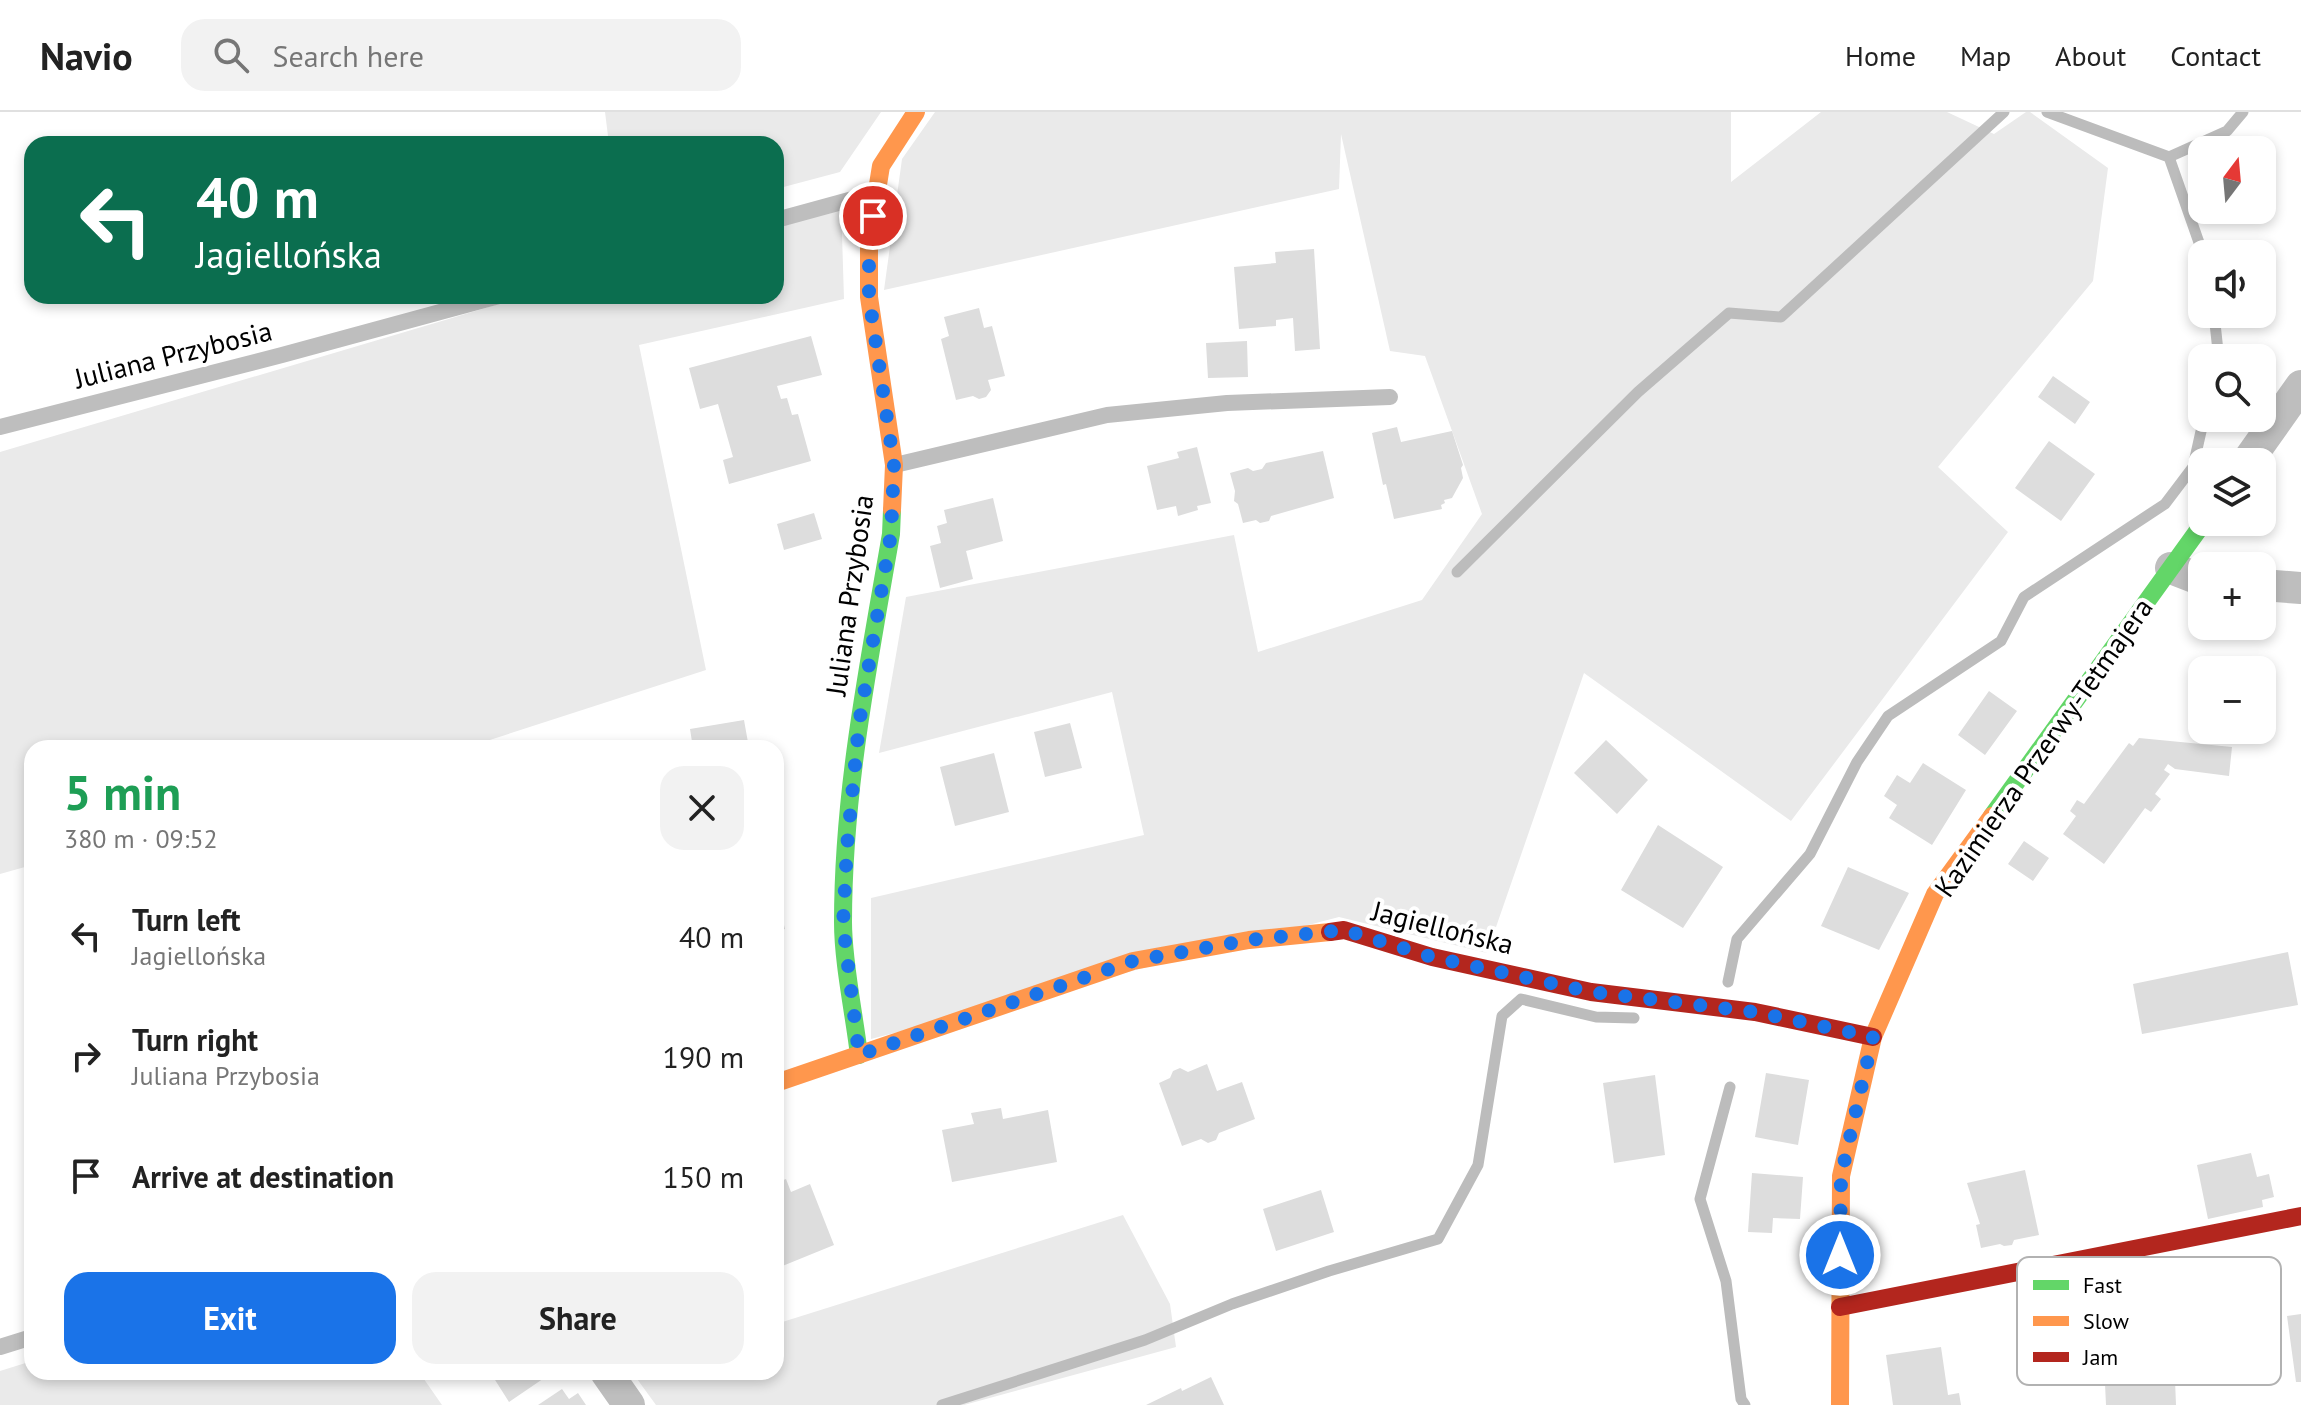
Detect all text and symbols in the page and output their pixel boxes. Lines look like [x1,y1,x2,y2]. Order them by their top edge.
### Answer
search box [181,19,741,91]
text: Navio [40,31,133,80]
icon: search [209,33,253,77]
text: Search here [273,36,424,75]
text: Home [1845,37,1916,74]
text: Map [1960,37,2011,74]
text: About [2055,37,2126,74]
text: Contact [2170,37,2261,74]
north arrow [2188,136,2276,224]
map controls [2188,136,2276,744]
text: 40 m [196,161,319,233]
icon: left [64,168,168,272]
pin [839,182,907,250]
icon: arrive [851,194,895,238]
text: Jagiellońska [196,231,382,278]
button: sound [2188,240,2276,328]
street label: Juliana Przybosia [69,312,276,397]
button: search [2188,344,2276,432]
button: layers [2188,448,2276,536]
street label: Juliana Przybosia [816,492,881,699]
button: + [2188,552,2276,640]
street label: Kazimierza Przerwy-Tetmajera [1925,590,2161,904]
button: − [2188,656,2276,744]
text: 5 min [64,761,181,823]
button: close [660,766,744,850]
text: 380 m · 09:52 [64,822,218,855]
street label: Jagiellońska [1367,891,1518,962]
text: Turn left [132,900,240,939]
icon: left [64,914,108,958]
text: 40 m [679,917,744,956]
text: Jagiellońska [132,939,266,972]
text: Turn right [132,1020,258,1059]
icon: right [64,1034,108,1078]
text: 190 m [663,1037,744,1076]
text: Juliana Przybosia [132,1059,320,1092]
icon: arrive [64,1154,108,1198]
text: Arrive at destination [132,1157,394,1196]
text: 150 m [663,1157,744,1196]
position arrow [1798,1213,1882,1297]
legend [2017,1257,2281,1385]
text: Fast [2083,1271,2123,1299]
button: Exit [64,1272,396,1364]
button: Share [412,1272,744,1364]
text: Slow [2083,1307,2129,1335]
text: Jam [2082,1343,2118,1371]

